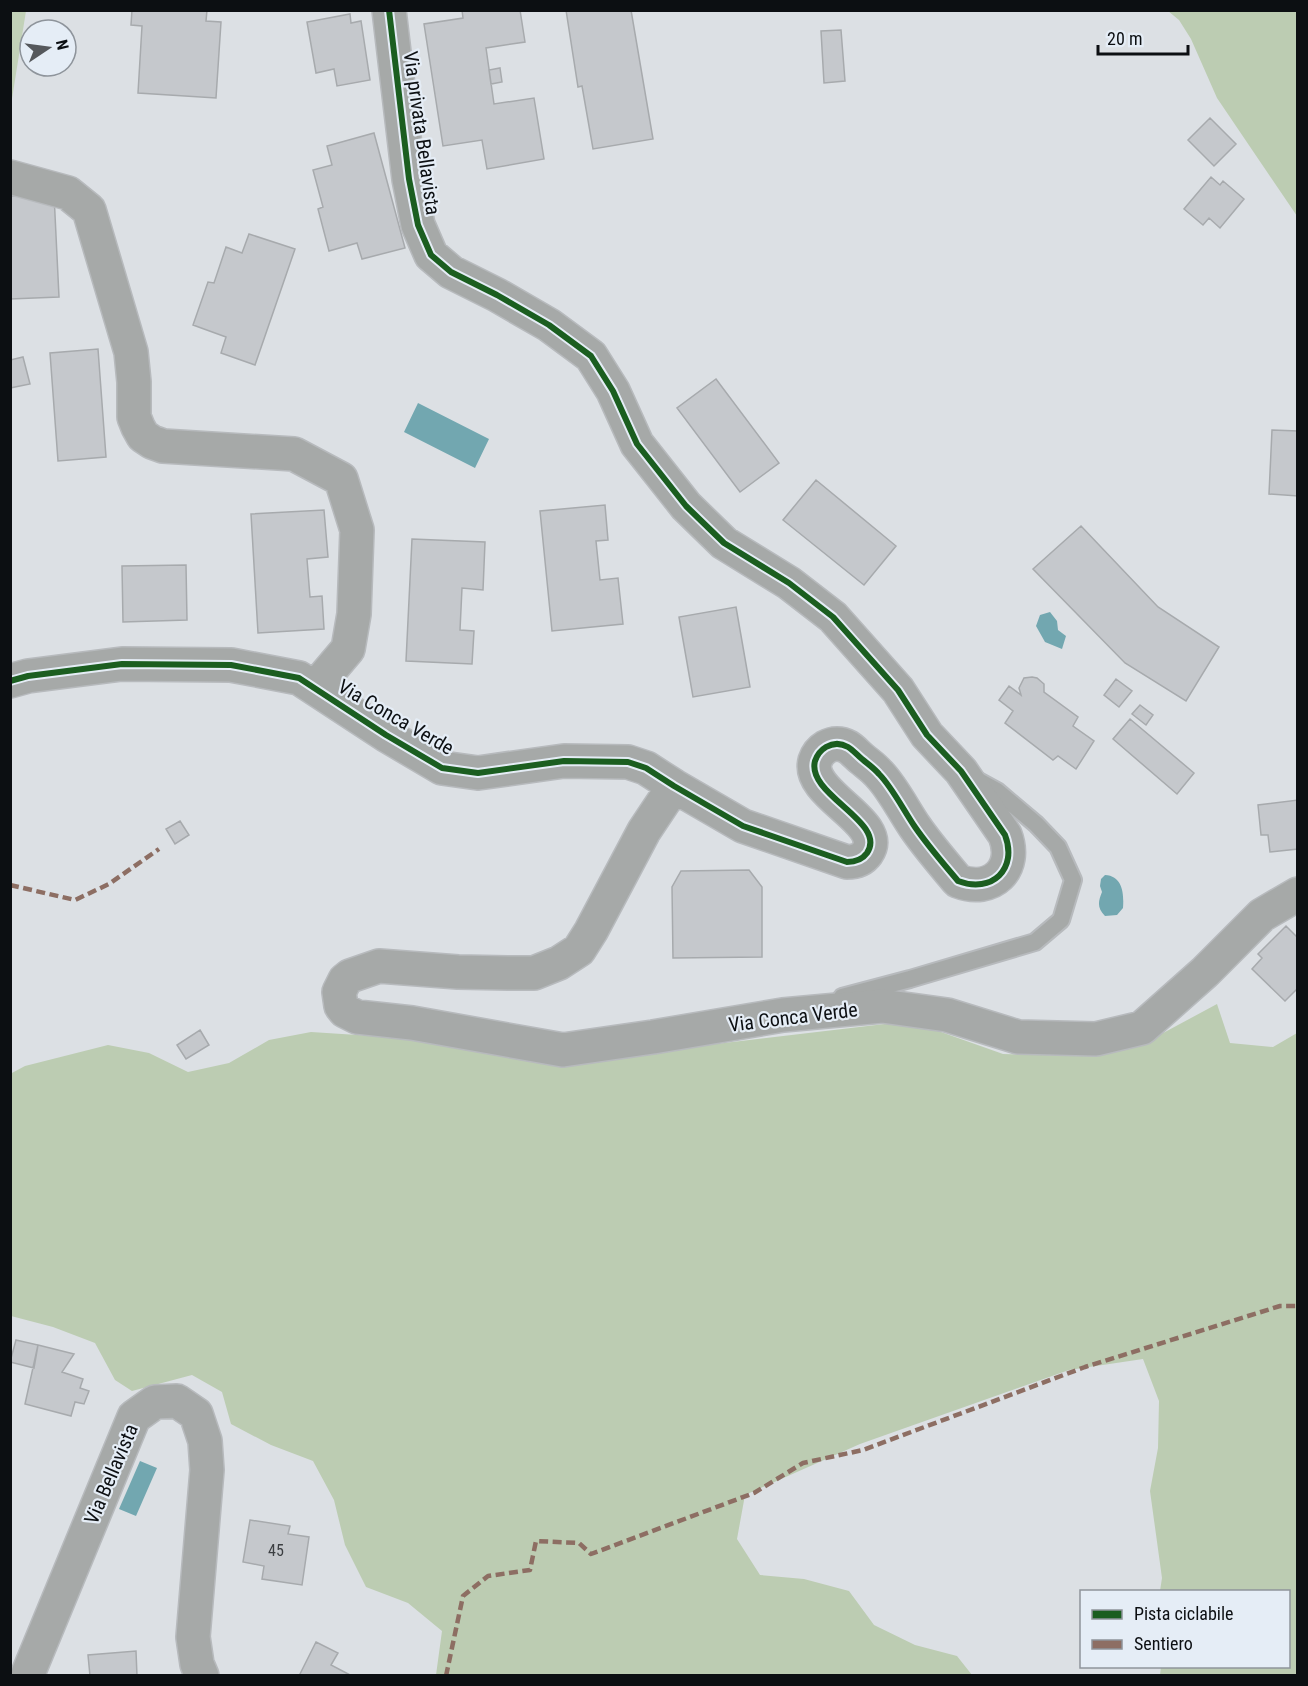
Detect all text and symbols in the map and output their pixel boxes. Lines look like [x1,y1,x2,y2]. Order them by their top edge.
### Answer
north arrow [18,18,78,78]
scale bar [1098,18,1188,56]
text: 20 m [1107,28,1142,49]
text: N [52,38,72,52]
street label: Via privata Bellavista [399,50,445,216]
street label: Via Conca Verde [334,674,458,760]
street label: Via Conca Verde [727,997,859,1037]
street label: Via Bellavista [79,1420,143,1528]
house number: 45 [268,1541,284,1560]
legend [1080,1590,1290,1668]
text: Pista ciclabile [1134,1603,1233,1624]
text: Sentiero [1134,1633,1193,1654]

